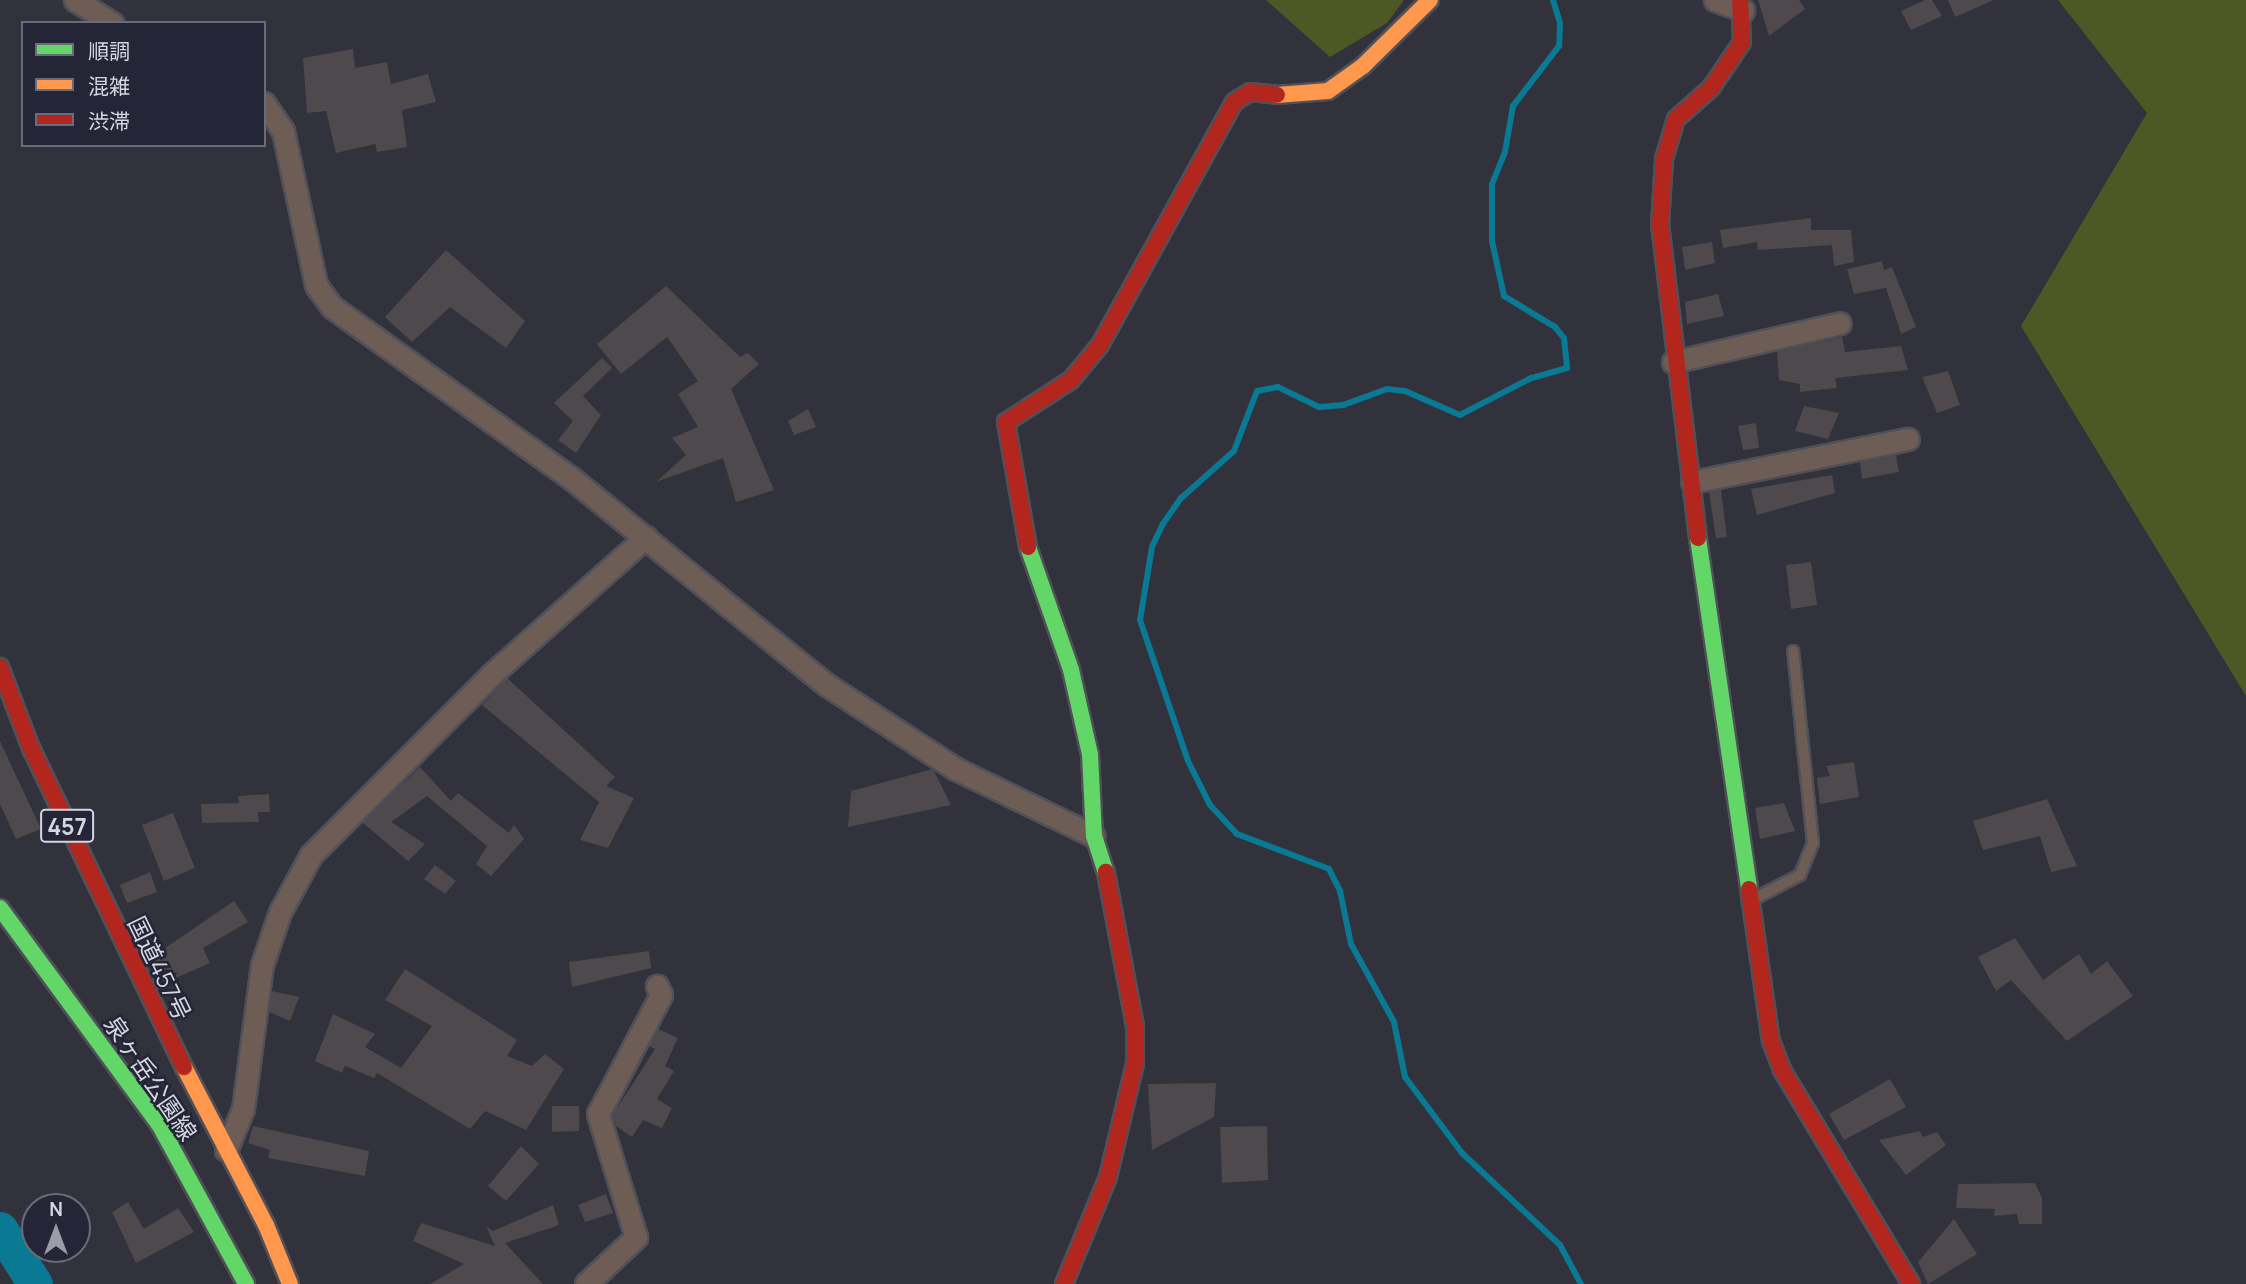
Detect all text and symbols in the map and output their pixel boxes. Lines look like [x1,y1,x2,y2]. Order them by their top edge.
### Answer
legend [21,21,266,147]
text: 順調 [88,37,130,65]
text: 混雑 [88,72,130,100]
text: 渋滞 [88,107,130,135]
road number: 457 [39,806,95,846]
street label: 国道457号 [122,911,198,1025]
street label: 泉ヶ岳公園線 [99,1010,203,1146]
north arrow [21,1193,91,1263]
text: N [49,1196,63,1222]

